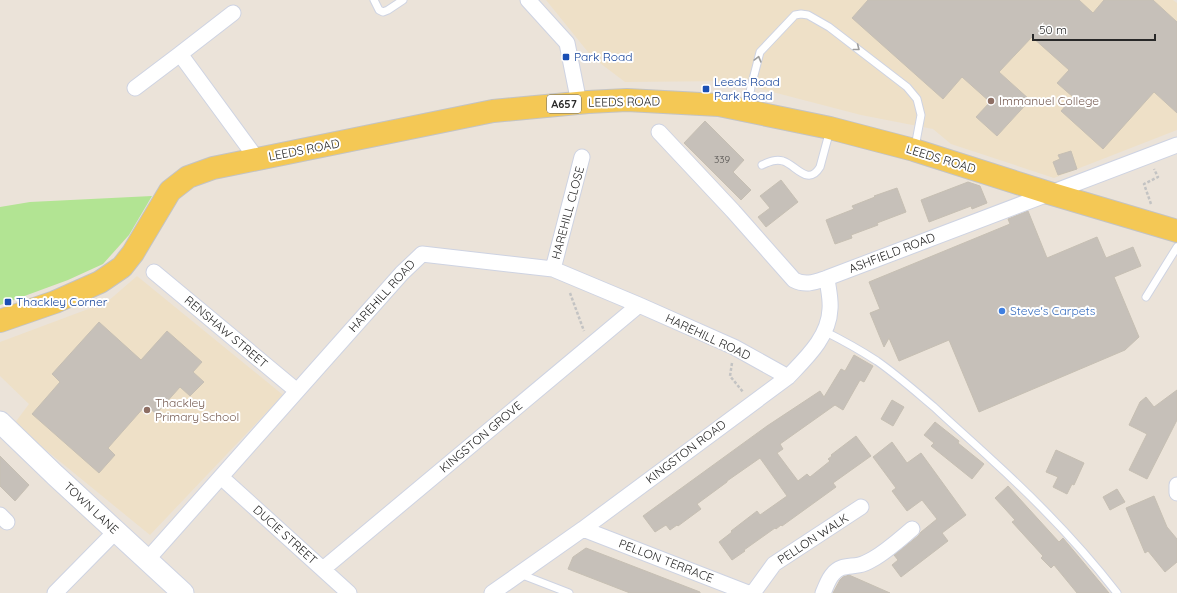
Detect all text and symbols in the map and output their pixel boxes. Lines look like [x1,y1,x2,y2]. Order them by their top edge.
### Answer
scale bar [1033,16,1155,42]
text: 50 m [1039,22,1067,37]
one-way arrow [852,43,859,50]
place label: Park Road [574,49,632,64]
marker: Park Road [561,52,571,62]
one-way arrow [753,56,762,63]
place label: Leeds Road Park Road [714,74,780,103]
marker: Leeds Road Park Road [701,84,711,94]
street label: LEEDS ROAD [588,93,661,110]
place label: Immanuel College [999,93,1099,108]
road number: A657 [547,95,581,113]
marker: Immanuel College [986,96,996,106]
street label: LEEDS ROAD [267,135,341,164]
street label: LEEDS ROAD [904,141,978,176]
house number: 339 [714,153,730,166]
street label: HAREHILL CLOSE [548,164,587,261]
street label: ASHFIELD ROAD [846,229,938,276]
street label: HAREHILL ROAD [345,256,418,335]
street label: RENSHAW STREET [182,292,271,371]
place label: Thackley Corner [16,294,108,309]
marker: Thackley Corner [3,297,13,307]
place label: Steve's Carpets [1010,303,1096,318]
marker: Steve's Carpets [997,306,1007,316]
street label: HAREHILL ROAD [663,310,754,363]
place label: Thackley Primary School [155,395,239,424]
street label: KINGSTON GROVE [436,398,525,476]
marker: Thackley Primary School [142,405,152,415]
street label: KINGSTON ROAD [643,416,729,487]
street label: TOWN LANE [61,478,122,537]
street label: DUCIE STREET [250,502,320,567]
street label: PELLON WALK [775,510,851,567]
street label: PELLON TERRACE [617,536,716,586]

